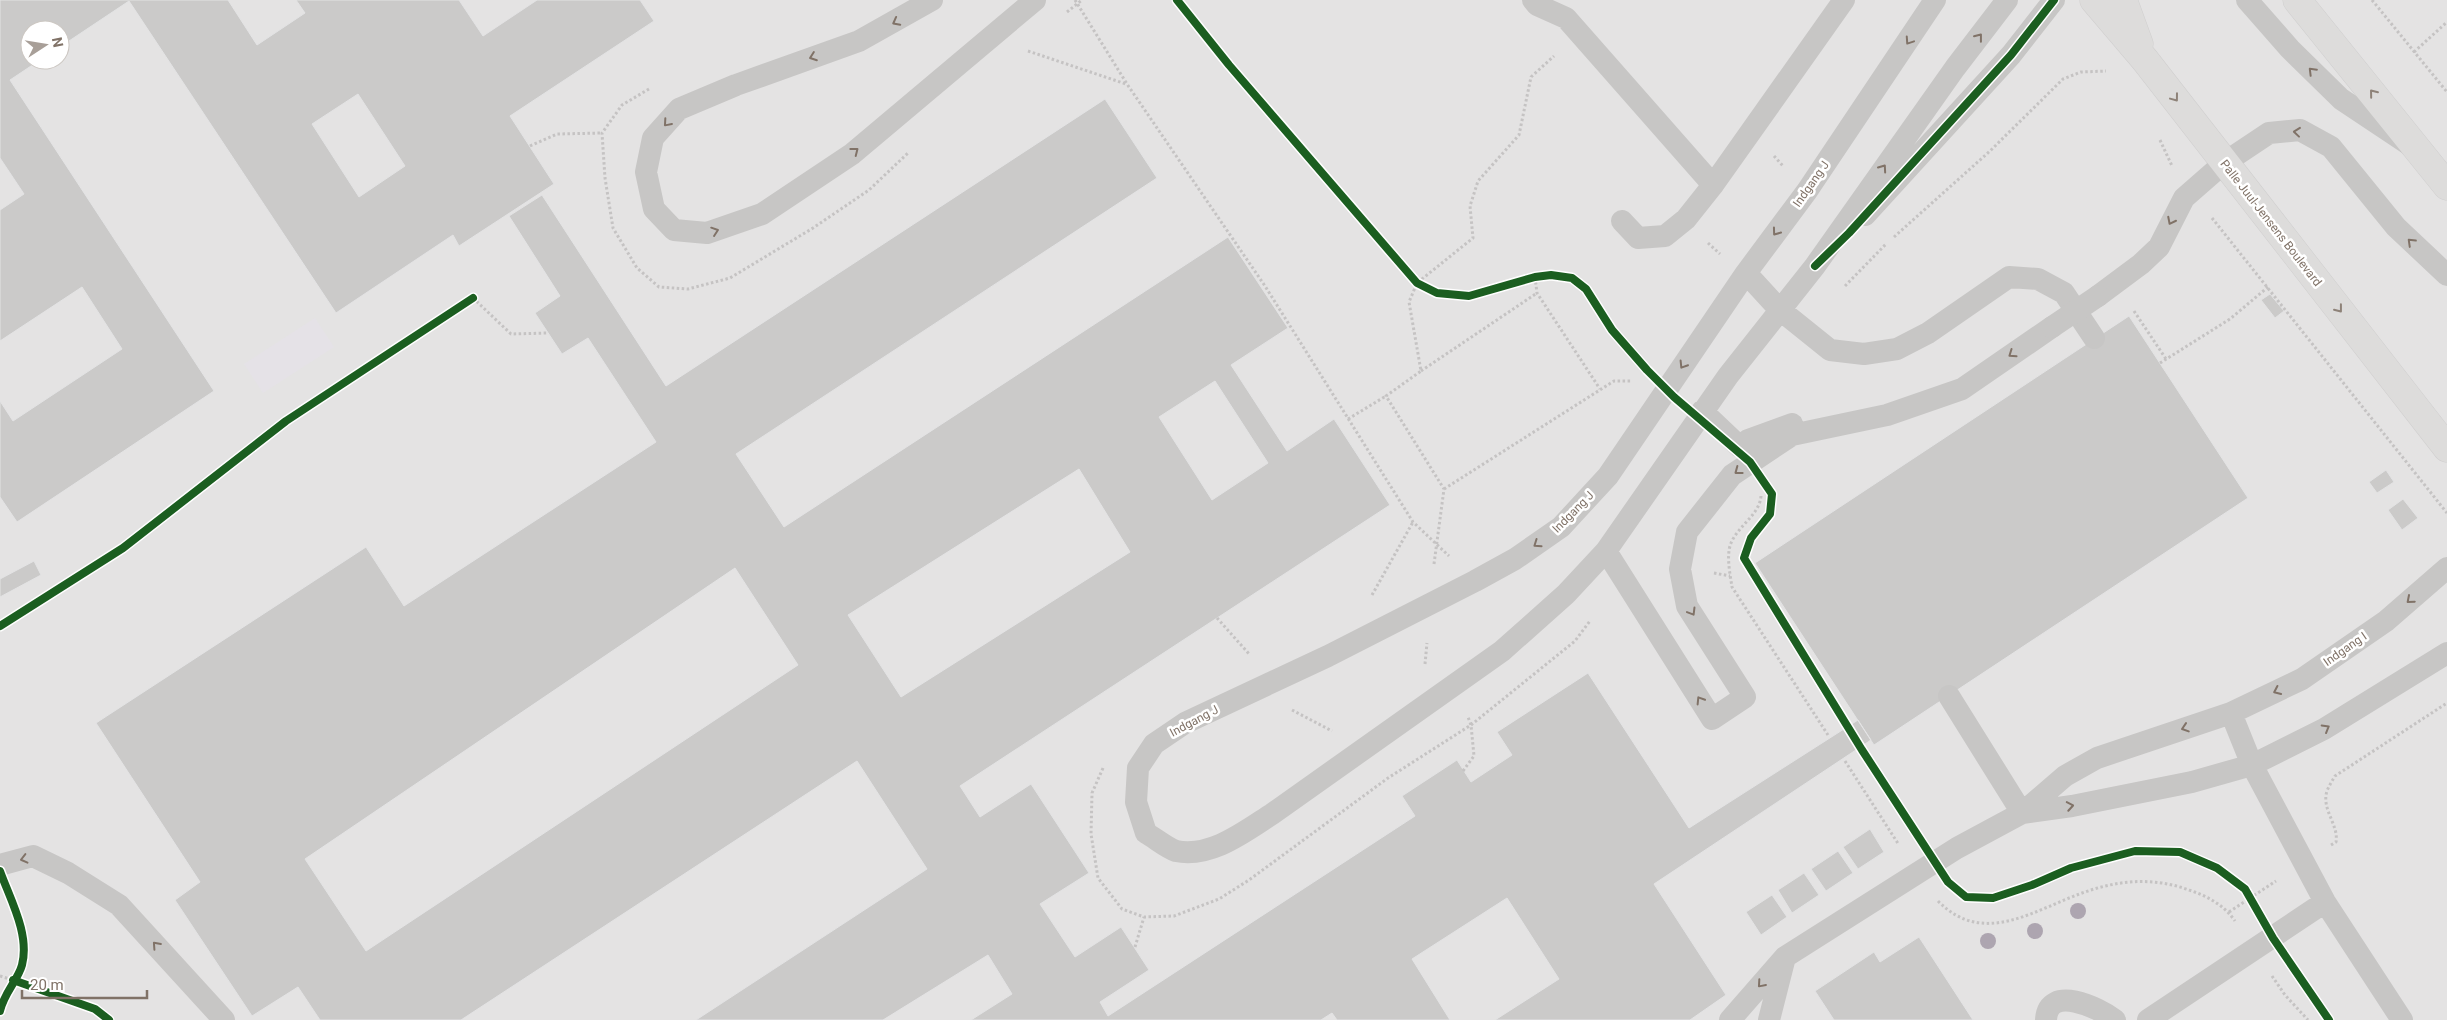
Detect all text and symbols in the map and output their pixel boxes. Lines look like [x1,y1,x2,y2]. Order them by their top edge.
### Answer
one-way arrow [892,15,901,25]
north arrow [20,20,70,70]
one-way arrow [1973,34,1981,43]
one-way arrow [1906,35,1915,45]
text: N [49,36,67,49]
one-way arrow [809,51,818,61]
one-way arrow [2309,68,2318,77]
one-way arrow [2369,90,2378,99]
one-way arrow [2169,92,2178,102]
one-way arrow [664,117,672,126]
one-way arrow [2293,127,2301,138]
one-way arrow [849,148,858,156]
street label: Palle Juul-Jensens Boulevard [2217,157,2325,289]
street label: Indgang J [1790,158,1832,210]
one-way arrow [1877,165,1886,174]
one-way arrow [2167,216,2177,225]
one-way arrow [710,226,718,236]
one-way arrow [1774,226,1782,235]
one-way arrow [2408,239,2417,248]
one-way arrow [2333,303,2342,313]
one-way arrow [2008,348,2018,357]
one-way arrow [1680,360,1690,369]
one-way arrow [1734,465,1744,474]
street label: Indgang J [1549,488,1597,536]
one-way arrow [1533,538,1543,547]
one-way arrow [2407,594,2416,603]
one-way arrow [1685,607,1695,616]
street label: Indgang I [2321,629,2369,669]
one-way arrow [2273,685,2282,696]
one-way arrow [1697,696,1706,706]
street label: Indgang J [1167,702,1221,740]
one-way arrow [2181,723,2190,733]
one-way arrow [2321,724,2330,734]
one-way arrow [2066,802,2075,812]
one-way arrow [20,853,29,864]
one-way arrow [153,942,162,951]
scale bar [22,968,148,1000]
text: 20 m [30,976,64,994]
one-way arrow [1758,979,1767,988]

